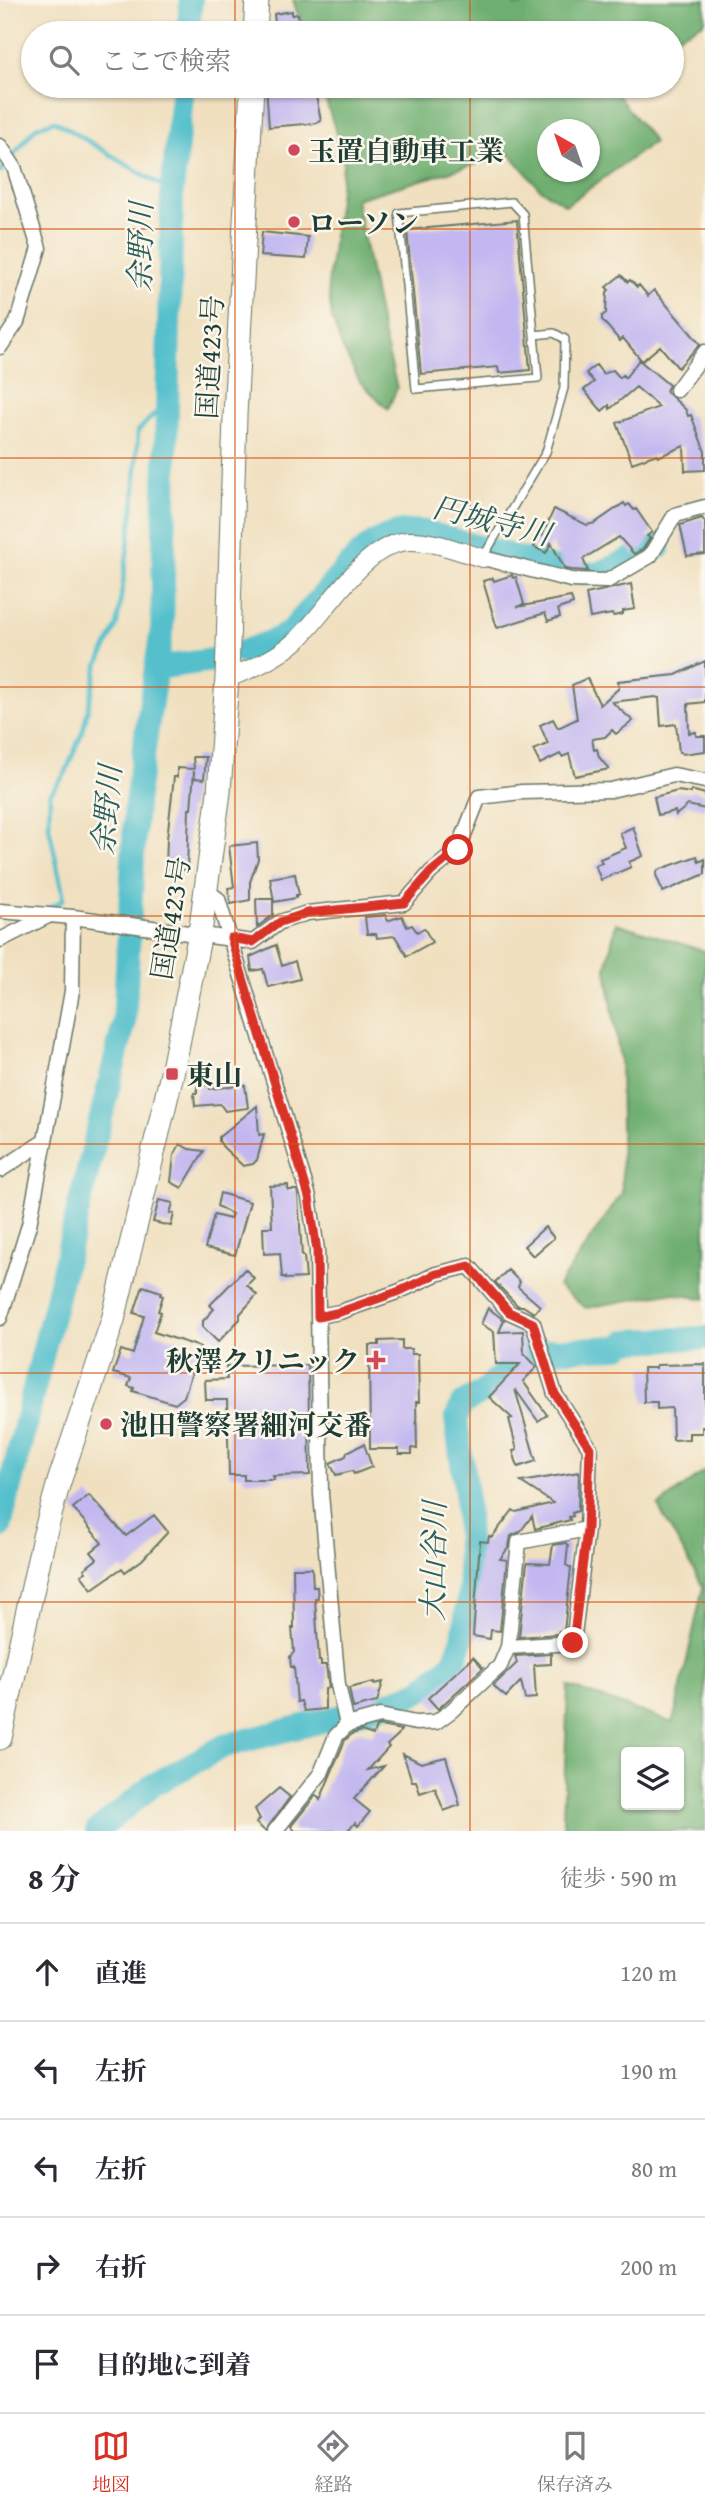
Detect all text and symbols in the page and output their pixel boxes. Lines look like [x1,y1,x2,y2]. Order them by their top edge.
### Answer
search box [21,21,684,98]
icon: search [45,41,83,79]
text: ここで検索 [101,41,231,80]
north arrow [537,119,600,182]
place label: 玉置自動車工業 [308,130,504,171]
marker: 玉置自動車工業 [286,142,302,158]
water label: 余野川 [117,199,163,292]
place label: ローソン [308,202,419,243]
marker: ローソン [286,214,302,230]
street label: 国道423号 [185,294,233,420]
water label: 円城寺川 [428,484,558,557]
water label: 余野川 [80,760,132,857]
route start [442,834,473,865]
street label: 国道423号 [140,853,200,983]
place label: 東山 [186,1054,242,1095]
marker: 東山 [164,1066,180,1082]
place label: 秋澤クリニック [166,1340,360,1381]
marker: 秋澤クリニック [366,1350,386,1370]
place label: 池田警察署細河交番 [120,1404,372,1445]
marker: 池田警察署細河交番 [98,1416,114,1432]
water label: 大山谷川 [410,1498,456,1621]
route end [557,1627,588,1658]
map controls [621,1747,684,1810]
button: layers [621,1747,684,1810]
text: 8 分 [28,1856,80,1900]
text: 徒歩 · 590 m [560,1861,677,1894]
icon: ahead [28,1953,66,1991]
text: 直進 [95,1953,147,1992]
text: 120 m [620,1956,677,1989]
icon: left [28,2051,66,2089]
text: 左折 [95,2051,147,2090]
text: 190 m [620,2054,677,2087]
icon: left [28,2149,66,2187]
text: 左折 [95,2149,147,2188]
text: 80 m [631,2152,677,2185]
icon: right [28,2247,66,2285]
text: 右折 [95,2247,147,2286]
text: 200 m [620,2250,677,2283]
icon: arrive [28,2345,66,2383]
text: 目的地に到着 [95,2345,251,2384]
tab: 地図 [92,2427,130,2498]
tab: 経路 [314,2427,353,2498]
tab: 保存済み [537,2427,613,2498]

